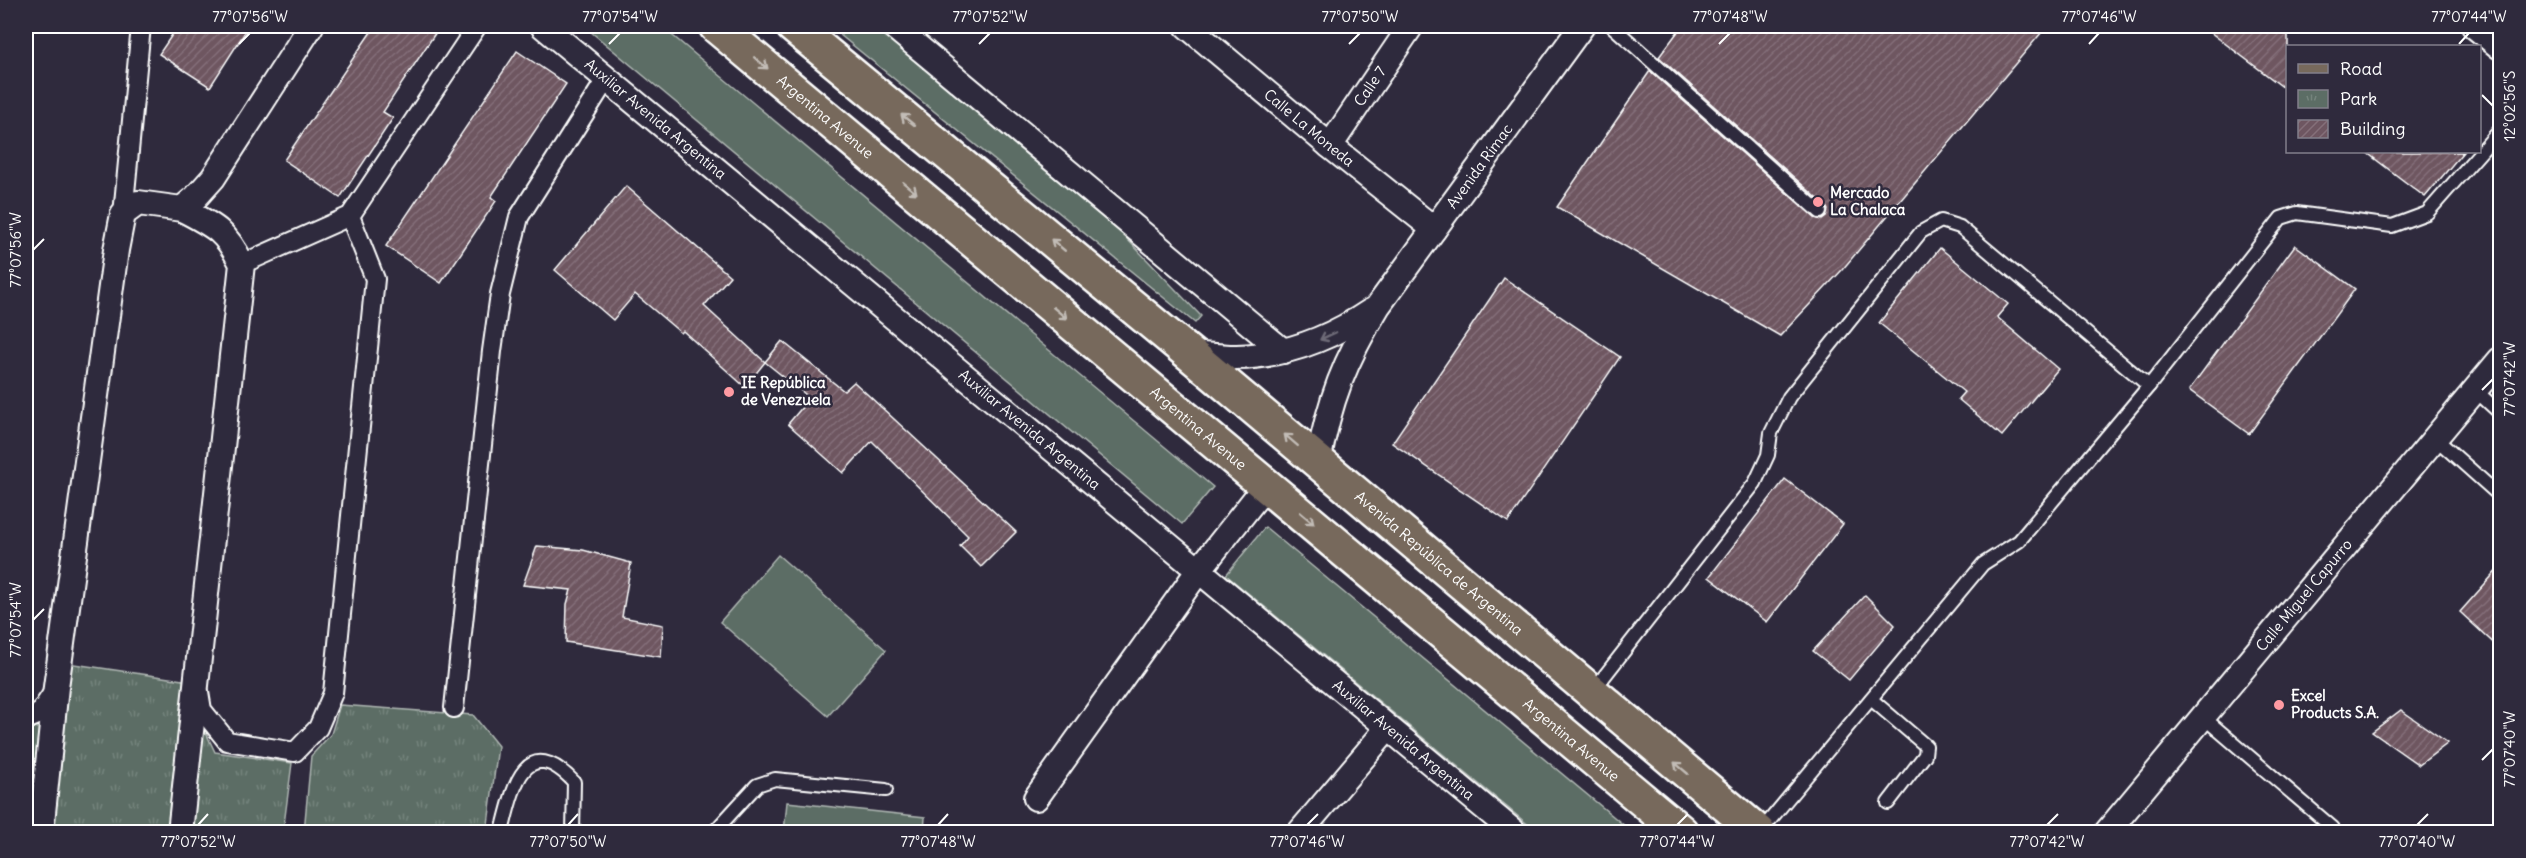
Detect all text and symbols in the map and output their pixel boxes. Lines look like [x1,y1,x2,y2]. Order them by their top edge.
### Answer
text: 77°07'56"W [212,7,288,26]
text: 77°07'54"W [582,7,658,26]
text: 77°07'52"W [952,7,1028,26]
text: 77°07'50"W [1322,7,1399,26]
text: 77°07'48"W [1692,7,1768,26]
text: 77°07'46"W [2061,7,2137,26]
text: 77°07'44"W [2431,7,2507,26]
legend [2286,45,2481,153]
street label: Auxiliar Avenida Argentina [581,55,731,183]
one-way arrow [753,56,768,70]
text: Road [2340,57,2383,80]
street label: Calle 7 [1350,62,1390,110]
street label: Argentina Avenue [773,71,878,162]
text: 12°02'56"S [2500,71,2519,141]
street label: Calle La Moneda [1260,85,1359,171]
text: Park [2340,87,2377,110]
one-way arrow [901,113,916,127]
text: Building [2340,117,2405,140]
street label: Avenida Rímac [1442,120,1517,212]
one-way arrow [902,181,917,195]
place label: Mercado La Chalaca [1830,183,1906,219]
marker: Mercado La Chalaca [1811,195,1825,209]
text: 77°07'56"W [6,212,25,288]
one-way arrow [1050,238,1066,251]
one-way arrow [1052,306,1068,319]
one-way arrow [1319,330,1337,342]
text: 77°07'42"W [2500,341,2519,416]
street label: Auxiliar Avenida Argentina [955,365,1105,494]
place label: IE República de Venezuela [741,373,831,409]
street label: Argentina Avenue [1146,382,1251,474]
marker: IE República de Venezuela [722,385,736,399]
one-way arrow [1283,433,1299,446]
street label: Avenida República de Argentina [1351,487,1527,639]
one-way arrow [1299,511,1314,525]
street label: Calle Miguel Capurro [2251,535,2356,655]
text: 77°07'54"W [6,582,25,658]
street label: Auxiliar Avenida Argentina [1329,675,1479,804]
place label: Excel Products S.A. [2291,686,2379,722]
street label: Argentina Avenue [1519,694,1624,786]
marker: Excel Products S.A. [2272,698,2286,712]
text: 77°07'40"W [2500,710,2519,787]
one-way arrow [1674,761,1689,775]
text: 77°07'52"W [160,832,236,851]
text: 77°07'50"W [530,832,607,851]
text: 77°07'48"W [900,832,976,851]
text: 77°07'46"W [1269,832,1345,851]
text: 77°07'44"W [1639,832,1715,851]
text: 77°07'42"W [2010,832,2085,851]
text: 77°07'40"W [2379,832,2456,851]

